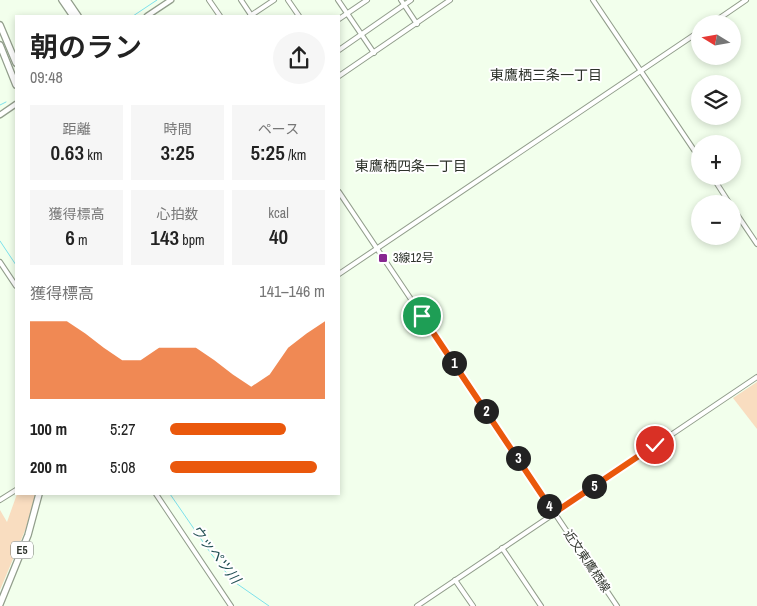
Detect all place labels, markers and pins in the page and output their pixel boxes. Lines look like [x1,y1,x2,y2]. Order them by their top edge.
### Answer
place label: 3線12号 [393,250,433,266]
marker: 3線12号 [377,252,389,264]
pin [401,295,443,337]
pin: 1 [442,350,466,376]
pin: 2 [474,398,498,424]
pin [634,424,676,466]
pin: 3 [506,446,530,470]
pin: 5 [582,474,606,498]
pin: 4 [536,494,562,518]

